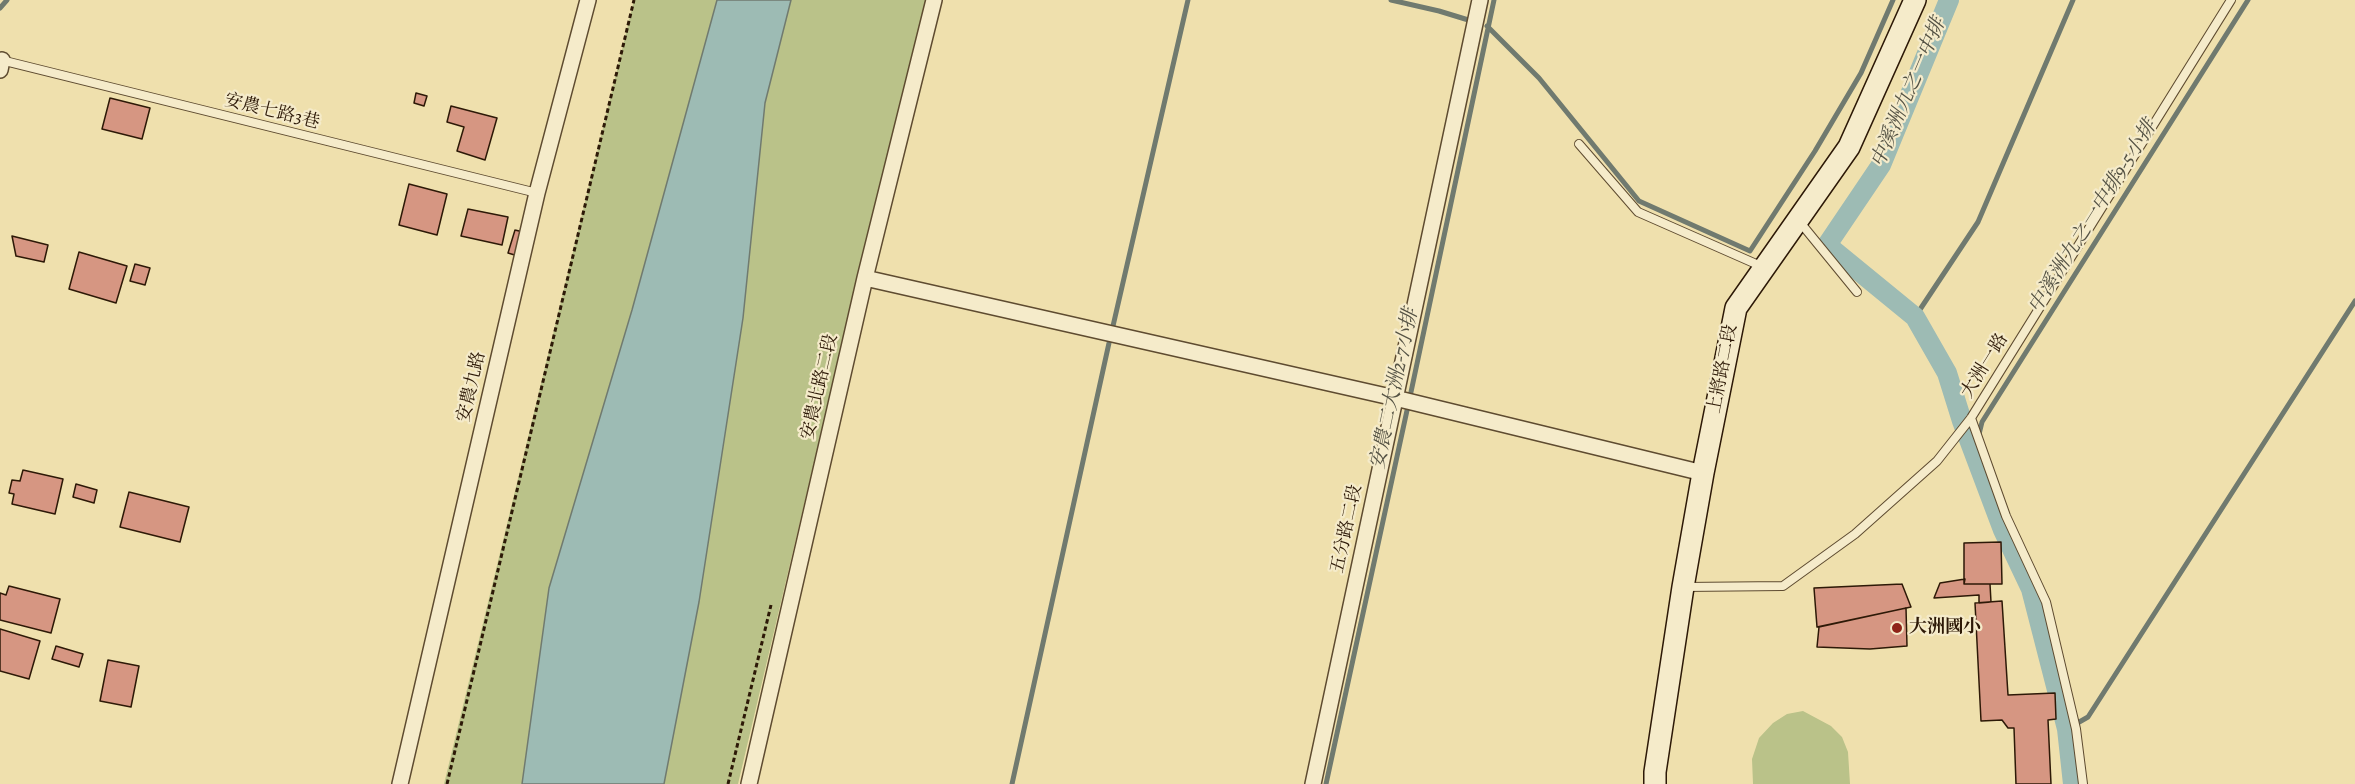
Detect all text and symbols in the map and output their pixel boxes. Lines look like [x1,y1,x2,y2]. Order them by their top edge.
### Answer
water label: 中溪洲九之一中排 [1867,15,1951,171]
street label: 安農七路3巷 [222,90,322,134]
water label: 中溪洲九之一中排9-5小排 [2024,116,2162,318]
water label: 安農二大洲2-7小排 [1366,307,1424,471]
street label: 上將路二段 [1704,323,1742,415]
street label: 大洲一路 [1957,330,2013,402]
street label: 安農北路二段 [797,332,843,442]
street label: 安農九路 [453,349,491,425]
street label: 五分路二段 [1327,483,1367,575]
place label: 大洲國小 [1909,617,1981,639]
marker: 大洲國小 [1890,621,1904,635]

